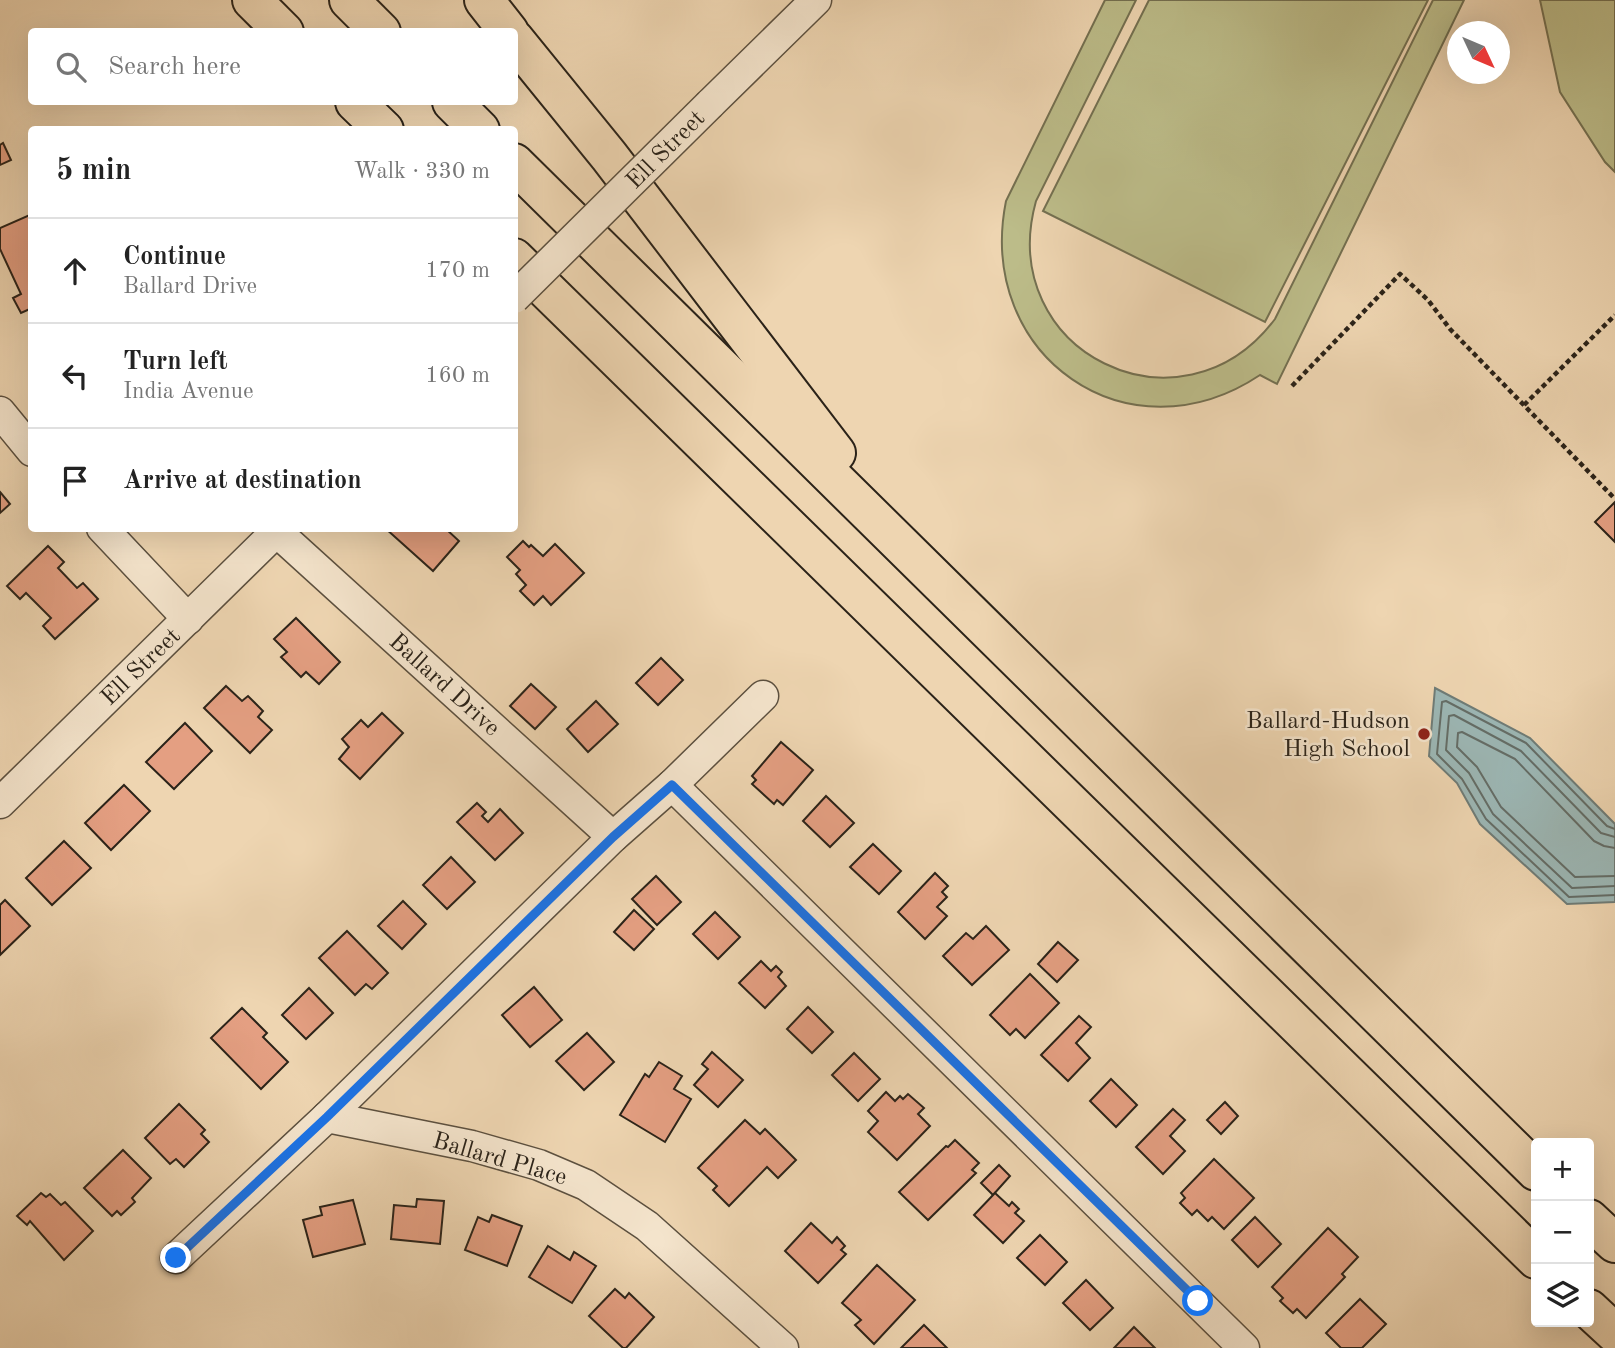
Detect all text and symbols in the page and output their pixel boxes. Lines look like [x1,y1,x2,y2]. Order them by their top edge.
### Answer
north arrow [1447,21,1510,84]
search box [28,28,518,105]
icon: search [52,48,90,86]
text: Search here [108,54,241,80]
street label: Ell Street [623,107,710,194]
text: 5 min [56,156,131,186]
text: Walk · 330 m [354,160,490,183]
text: Continue [123,244,226,270]
icon: ahead [56,252,94,290]
text: 170 m [425,259,490,282]
text: Ballard Drive [123,275,257,298]
text: Turn left [123,349,228,375]
icon: left [56,357,94,395]
text: 160 m [425,364,490,387]
text: India Avenue [123,380,254,403]
icon: arrive [56,462,94,500]
text: Arrive at destination [123,468,362,494]
street label: Ell Street [97,624,186,711]
street label: Ballard Drive [384,630,504,741]
place label: Ballard-Hudson High School [1246,710,1410,762]
marker: Ballard-Hudson High School [1416,726,1432,742]
street label: Ballard Place [430,1129,569,1191]
map controls [1531,1138,1594,1327]
button: + [1531,1138,1594,1201]
button: − [1531,1201,1594,1264]
route end [160,1242,191,1273]
button: layers [1531,1264,1594,1327]
route start [1182,1285,1213,1316]

